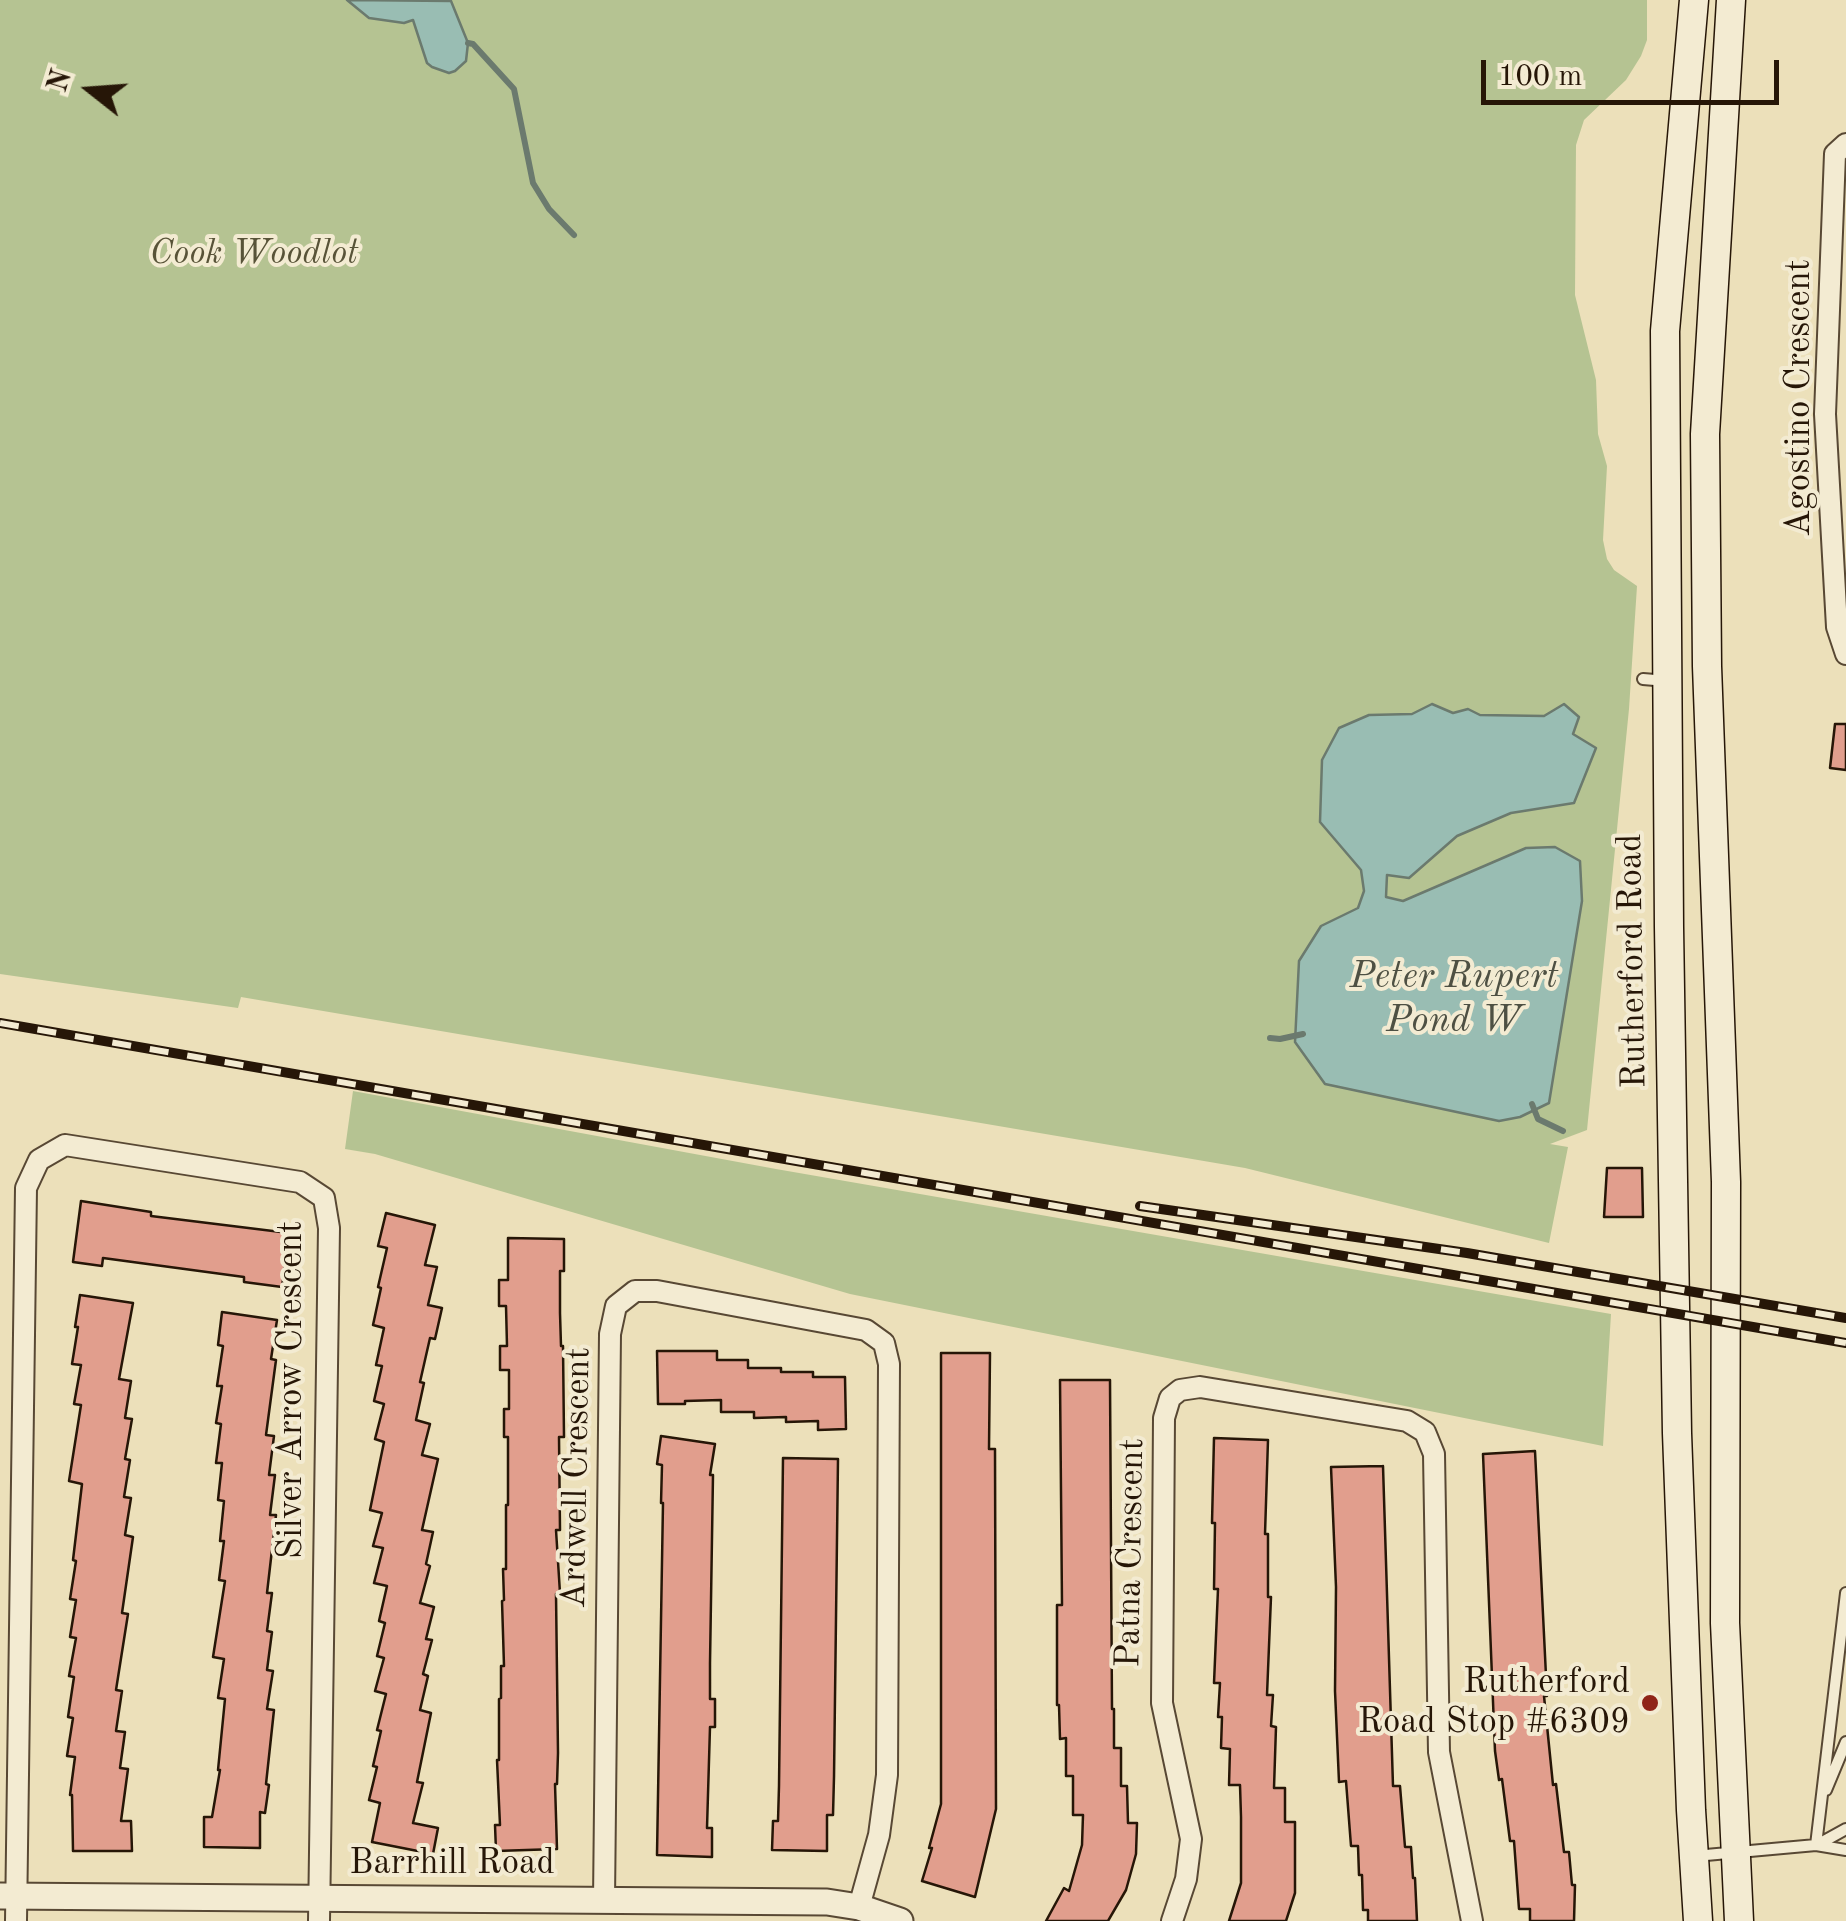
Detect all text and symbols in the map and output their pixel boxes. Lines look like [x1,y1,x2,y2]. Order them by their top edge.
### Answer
north arrow [40,40,140,140]
scale bar [1486,40,1784,102]
text: 100 m [1498,62,1582,92]
text: N [45,67,78,96]
park label: Cook Woodlot [150,233,358,275]
street label: Agostino Crescent [1779,259,1821,537]
street label: Rutherford Road [1610,833,1656,1089]
water label: Peter Rupert Pond W [1350,954,1558,1044]
street label: Silver Arrow Crescent [271,1221,313,1559]
street label: Ardwell Crescent [554,1347,600,1609]
street label: Patna Crescent [1108,1438,1154,1668]
place label: Rutherford Road Stop #6309 [1358,1662,1630,1744]
marker: Rutherford Road Stop #6309 [1639,1692,1661,1714]
street label: Barrhill Road [349,1843,555,1885]

